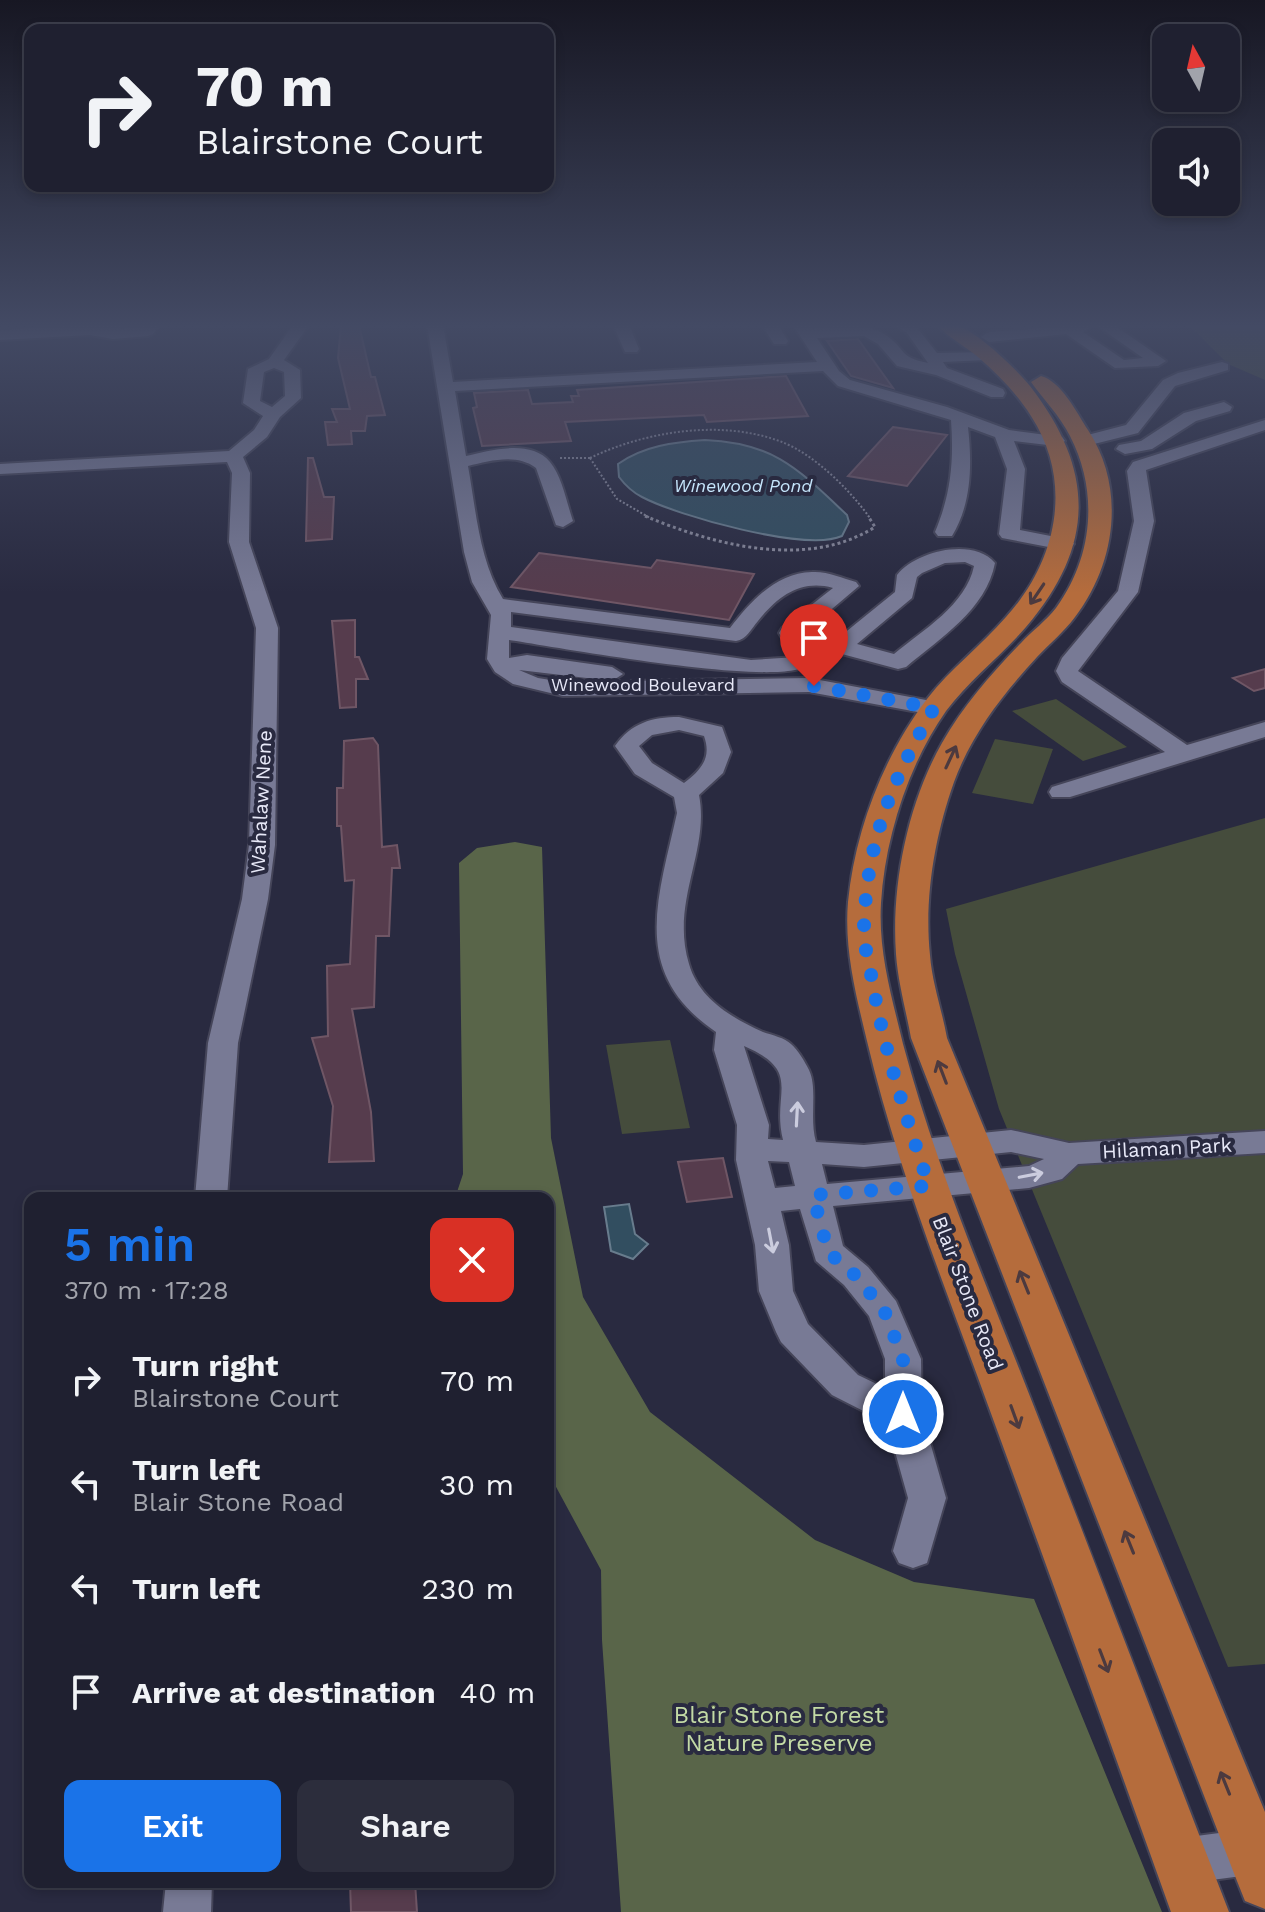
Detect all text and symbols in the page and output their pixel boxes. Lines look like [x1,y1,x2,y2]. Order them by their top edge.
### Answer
north arrow [1152,24,1240,112]
map controls [1152,24,1240,216]
text: 70 m [196,54,333,120]
icon: right [64,56,168,160]
text: Blairstone Court [196,121,483,163]
button: sound [1152,128,1240,216]
water label: Winewood Pond [674,475,813,496]
one-way arrow [1029,582,1045,604]
pin [780,604,848,686]
icon: arrive [792,616,836,660]
street label: Winewood Boulevard [551,674,735,695]
street label: Wahalaw Nene [245,730,277,874]
one-way arrow [944,746,959,770]
one-way arrow [934,1060,948,1085]
one-way arrow [789,1101,804,1128]
street label: Hilaman Park [1101,1133,1233,1163]
one-way arrow [1017,1167,1043,1182]
street label: Blair Stone Road [928,1213,1008,1373]
text: 5 min [64,1216,195,1273]
button: close [430,1218,514,1302]
one-way arrow [764,1227,779,1253]
one-way arrow [1016,1270,1031,1295]
text: 370 m · 17:28 [64,1275,229,1305]
text: Turn right [132,1348,278,1383]
icon: right [64,1358,108,1402]
text: 70 m [440,1363,514,1398]
position arrow [861,1372,945,1456]
text: Blairstone Court [132,1383,339,1413]
one-way arrow [1008,1404,1023,1429]
text: Turn left [132,1452,260,1487]
icon: left [64,1462,108,1506]
text: 30 m [439,1467,514,1502]
text: Blair Stone Road [132,1487,344,1517]
one-way arrow [1120,1530,1135,1555]
icon: left [64,1566,108,1610]
text: Turn left [132,1571,260,1606]
text: 230 m [422,1571,514,1606]
one-way arrow [1098,1648,1112,1673]
icon: arrive [64,1670,108,1714]
text: Arrive at destination [132,1675,436,1710]
text: 40 m [460,1675,535,1710]
park label: Blair Stone Forest Nature Preserve [674,1701,884,1757]
one-way arrow [1217,1771,1232,1796]
button: Exit [64,1780,281,1872]
button: Share [297,1780,514,1872]

